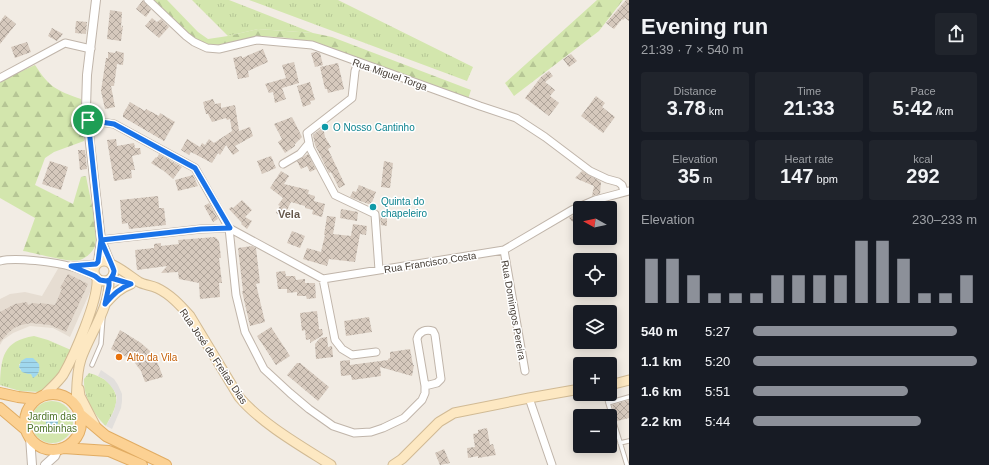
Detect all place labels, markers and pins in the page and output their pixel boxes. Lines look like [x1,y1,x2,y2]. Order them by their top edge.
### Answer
pin [71,103,105,137]
marker: O Nosso Cantinho [320,122,330,132]
place label: O Nosso Cantinho [333,122,415,133]
place label: Quinta do chapeleiro [381,196,428,219]
marker: Quinta do chapeleiro [368,202,378,212]
marker: Alto da Vila [114,352,124,362]
place label: Alto da Vila [127,352,178,363]

